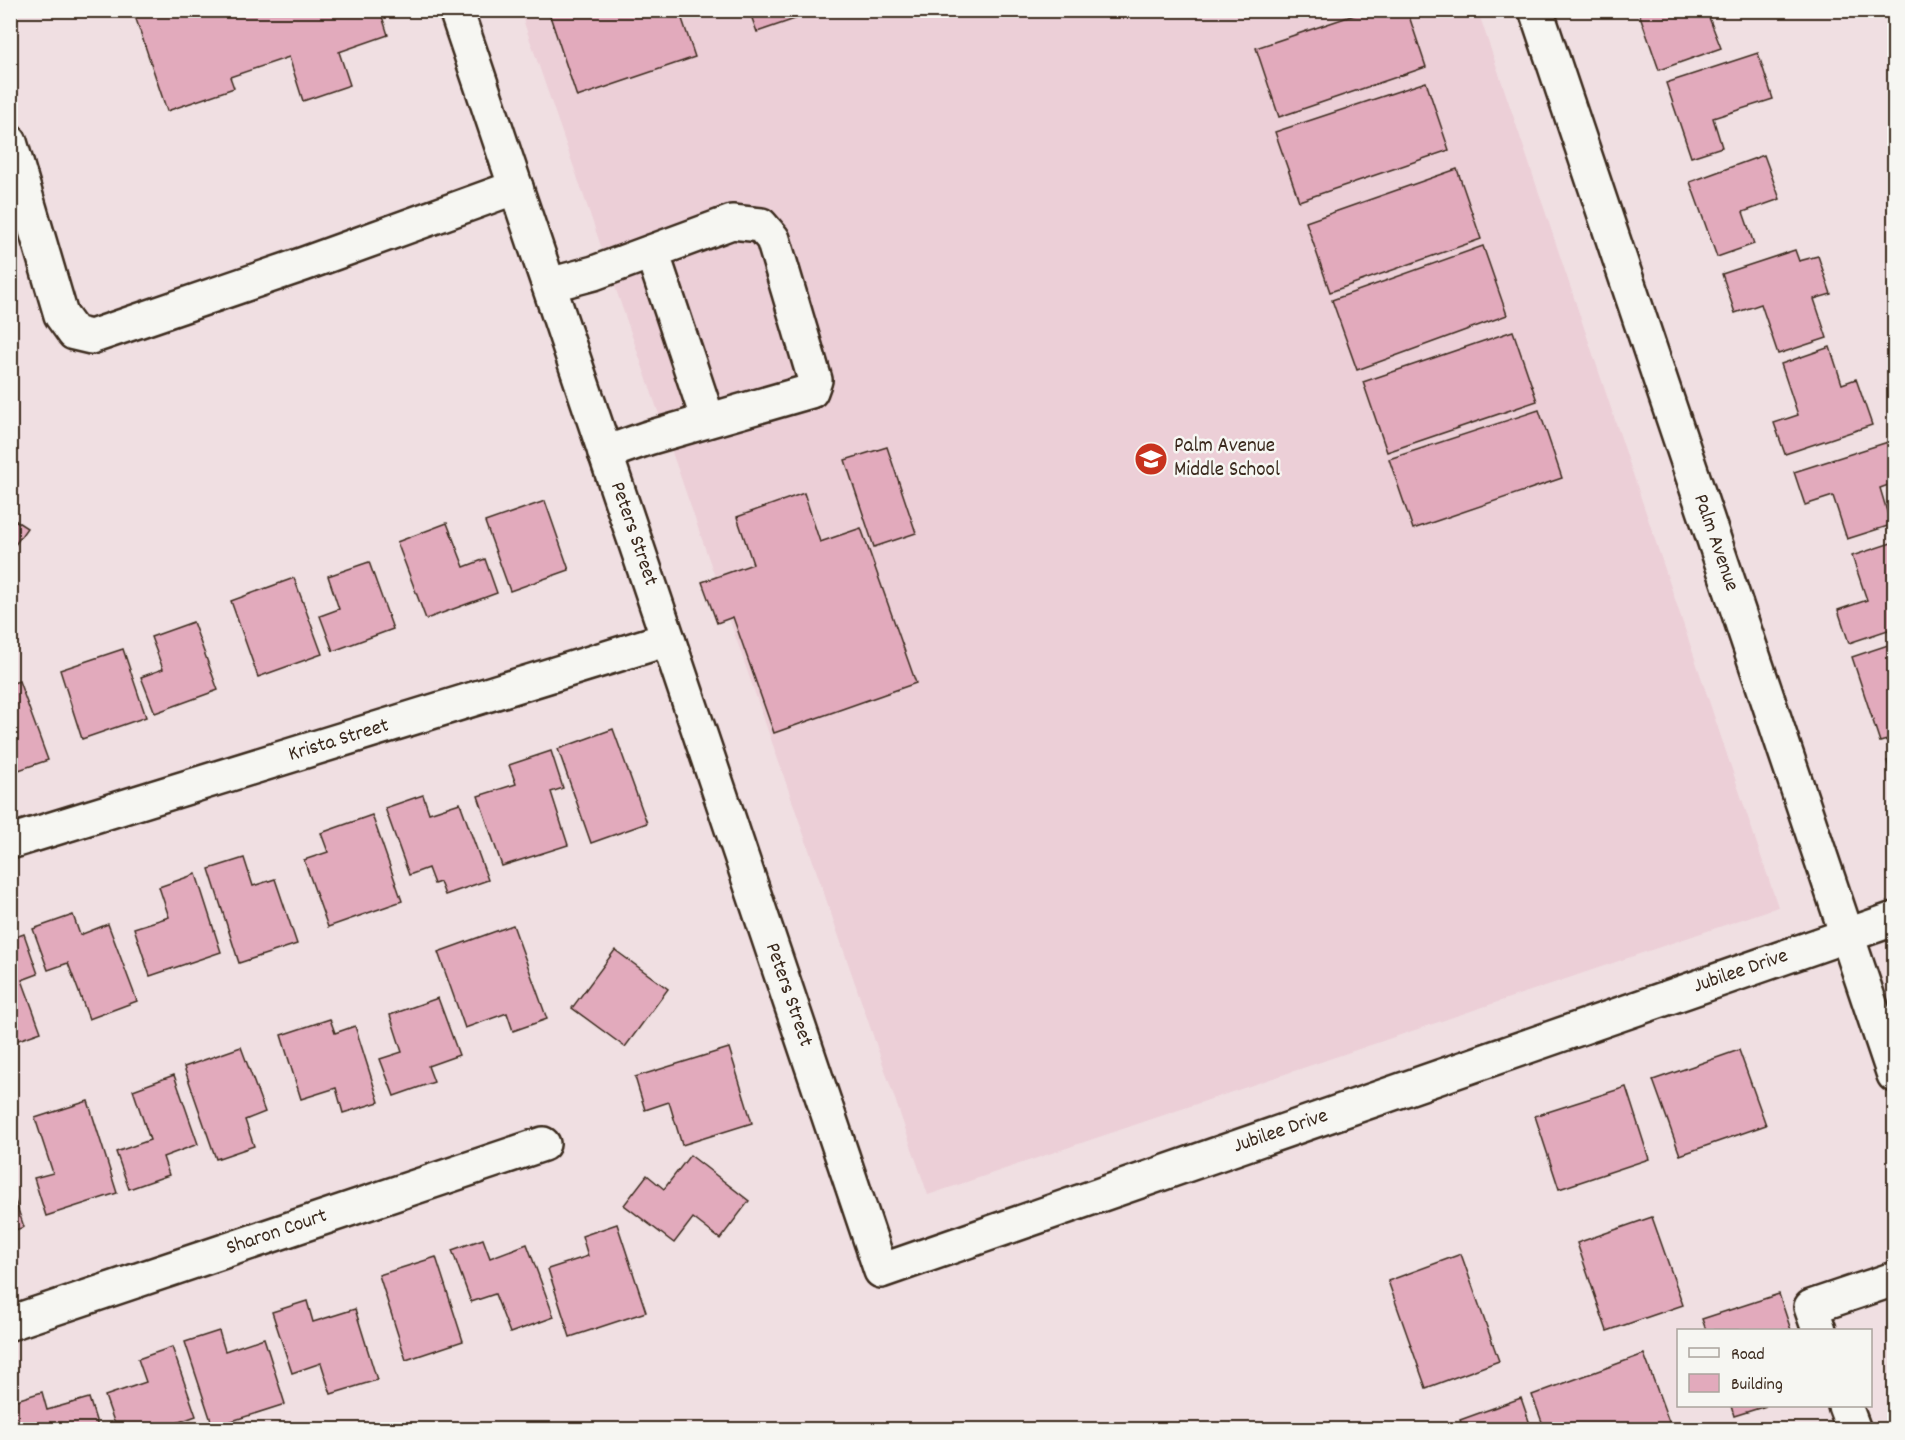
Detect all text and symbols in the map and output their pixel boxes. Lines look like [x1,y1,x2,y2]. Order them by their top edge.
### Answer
place label: Palm Avenue Middle School [1174,432,1280,486]
school or university icon: Palm Avenue Middle School [1133,441,1169,477]
street label: Peters Street [601,478,665,590]
street label: Palm Avenue [1684,490,1746,596]
street label: Krista Street [285,711,393,770]
street label: Peters Street [756,939,820,1051]
street label: Jubilee Drive [1690,942,1792,1002]
street label: Jubilee Drive [1230,1102,1332,1162]
street label: Sharon Court [223,1202,332,1264]
legend [1677,1329,1872,1407]
text: Road [1731,1343,1765,1368]
text: Building [1731,1373,1783,1398]

